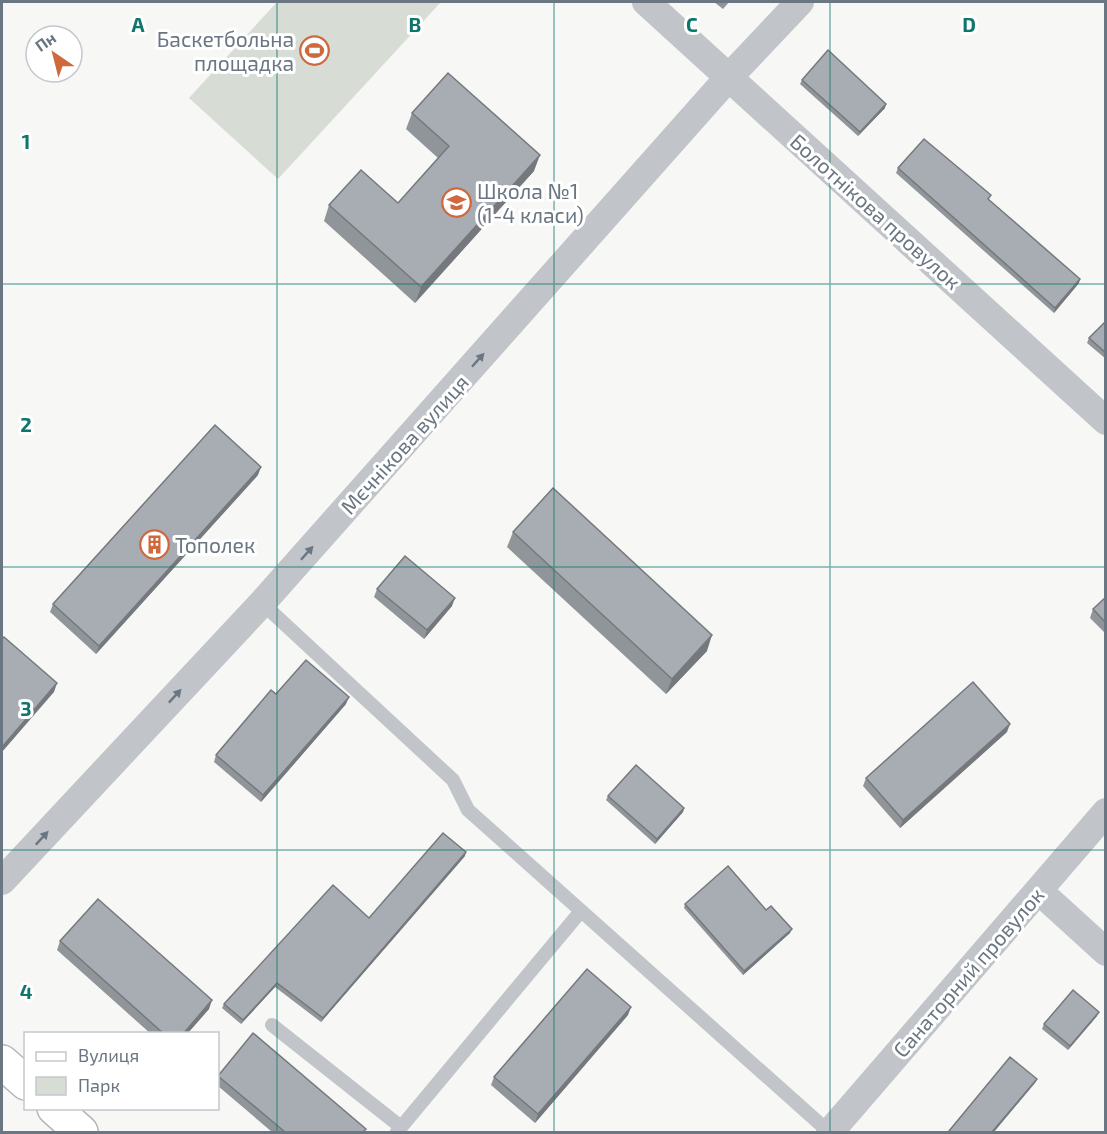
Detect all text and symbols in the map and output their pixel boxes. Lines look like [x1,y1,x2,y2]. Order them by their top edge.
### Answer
text: A [131,12,145,36]
text: B [409,12,421,36]
text: C [686,12,698,36]
text: D [962,12,976,36]
north arrow [24,24,84,84]
place label: Баскетбольна площадка [157,26,294,75]
text: Пн [31,28,59,55]
sports icon: Баскетбольна площадка [299,34,331,66]
street label: Болотнікова провулок [785,128,966,295]
text: 1 [22,129,30,153]
place label: Школа №1 (1-4 класи) [477,178,584,227]
school or university icon: Школа №1 (1-4 класи) [440,186,472,218]
one-way arrow [471,352,485,367]
street label: Мєчнікова вулиця [335,369,474,519]
text: 2 [20,412,32,436]
building icon: Тополек [138,528,170,560]
place label: Тополек [175,532,255,557]
one-way arrow [300,545,314,560]
one-way arrow [168,689,181,704]
text: 3 [20,696,32,720]
one-way arrow [34,832,48,846]
street label: Санаторний провулок [888,882,1049,1063]
text: 4 [20,979,33,1003]
legend [24,1032,219,1110]
text: Вулиця [78,1044,139,1066]
text: Парк [78,1074,120,1096]

